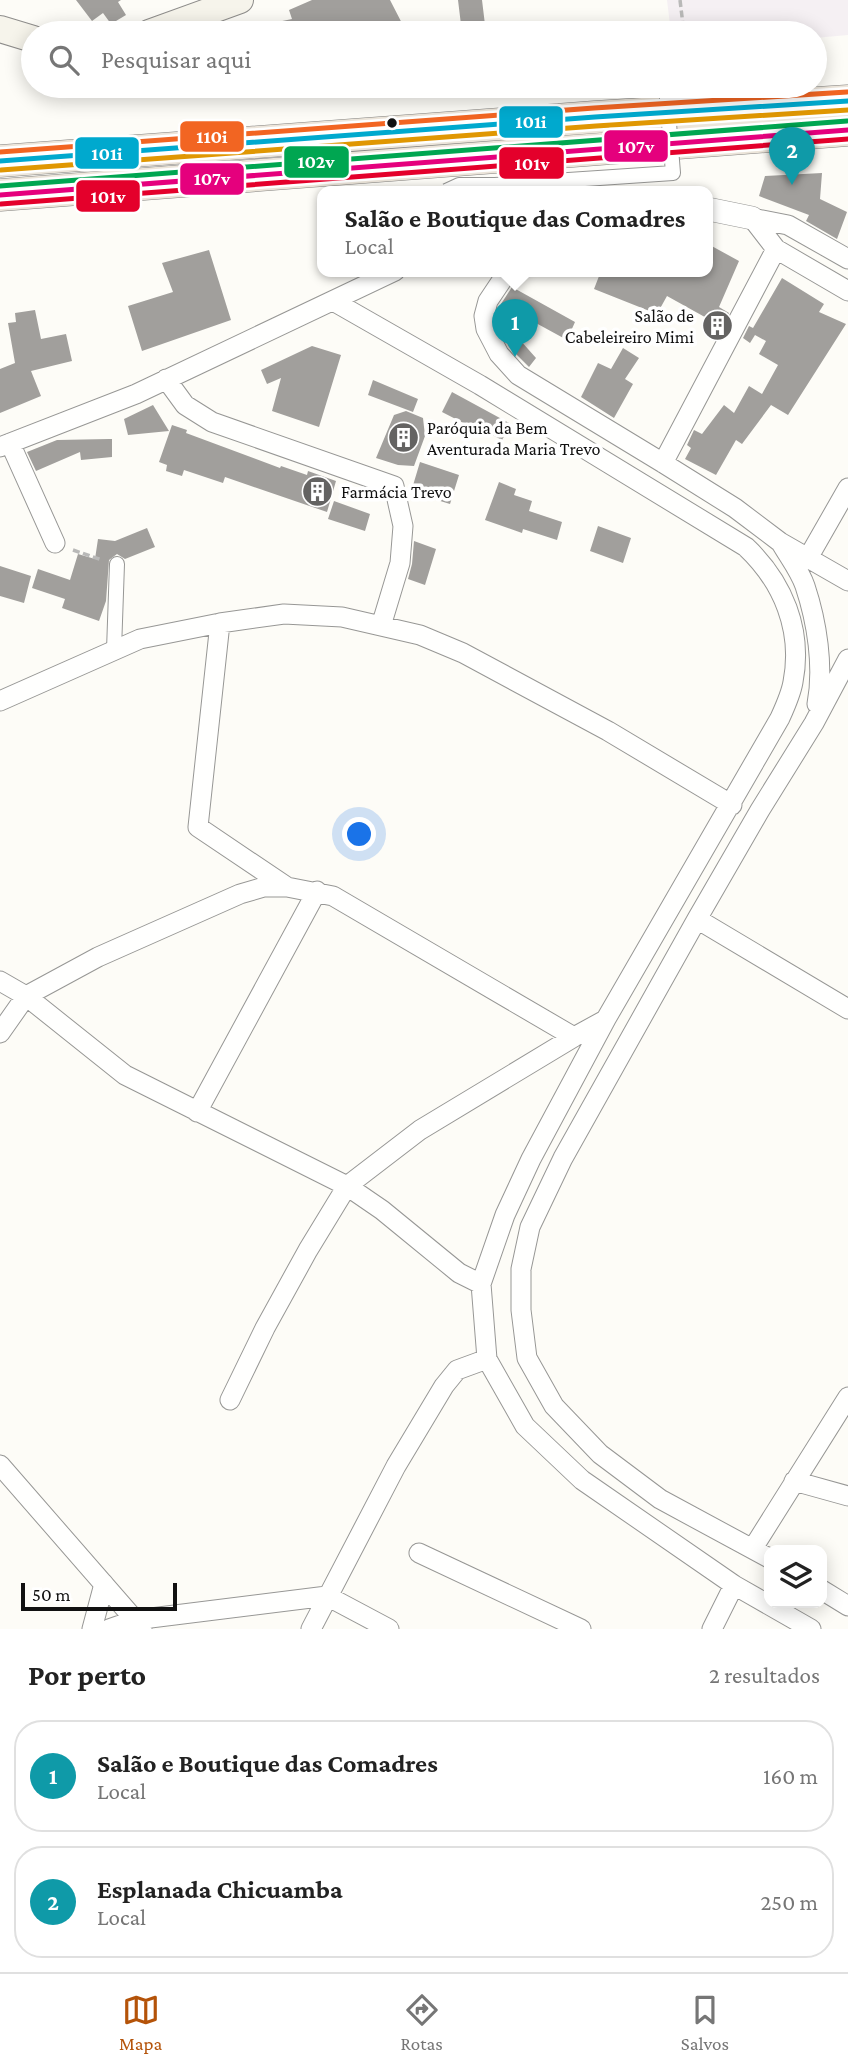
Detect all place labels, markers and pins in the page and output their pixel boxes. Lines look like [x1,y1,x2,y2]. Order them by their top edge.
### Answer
unlabelled marker [385,116,399,130]
pin: 2 [769,127,815,185]
pin: 1 [492,299,538,357]
place label: Salão de Cabeleireiro Mimi [565,306,694,347]
building icon: Salão de Cabeleireiro Mimi [700,309,734,343]
place label: Paróquia da Bem Aventurada Maria Trevo [427,418,601,459]
building icon: Paróquia da Bem Aventurada Maria Trevo [387,421,421,455]
building icon: Farmácia Trevo [301,475,335,509]
place label: Farmácia Trevo [341,482,452,502]

